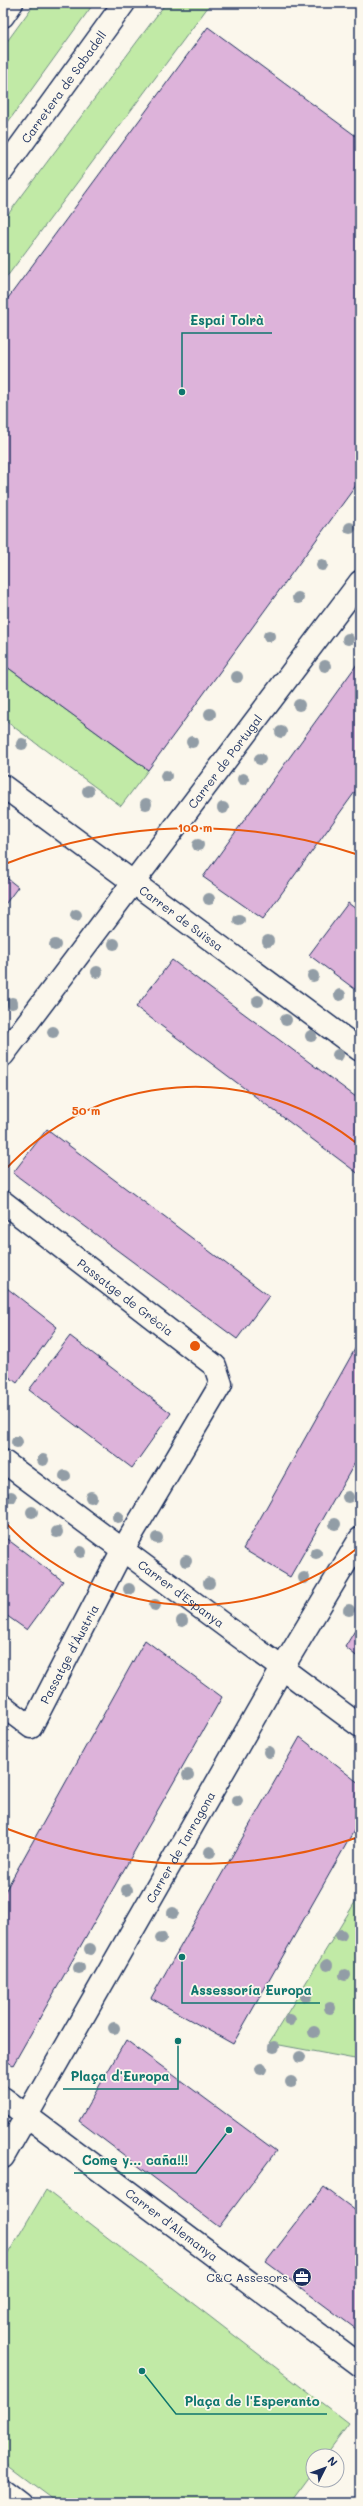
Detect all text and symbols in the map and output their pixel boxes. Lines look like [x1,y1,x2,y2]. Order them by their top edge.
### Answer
street label: Carretera de Sabadell [17,27,110,146]
callout: Espai Tolrà [182,308,272,333]
text: Espai Tolrà [190,311,264,328]
street label: Carrer de Portugal [184,711,265,812]
text: 100 m [178,819,212,835]
street label: Carrer de Suïssa [136,882,227,954]
text: 50 m [72,1102,100,1118]
street label: Passatge de Grècia [74,1255,177,1339]
centre of rings [188,1339,202,1353]
street label: Carrer d'Espanya [135,1556,228,1631]
street label: Passatge d'Àustria [36,1602,102,1706]
street label: Carrer de Tarragona [142,1788,218,1906]
callout: Assessoría Europa [182,1978,320,2003]
text: Assessoría Europa [190,1981,312,1998]
callout: Plaça d'Europa [63,2064,178,2089]
text: Plaça d'Europa [70,2067,170,2084]
callout: Come y... caña!!! [74,2148,196,2173]
text: Come y... caña!!! [82,2151,188,2169]
street label: Carrer d'Alemanya [122,2184,222,2264]
office icon: C&C Assesors [291,2266,313,2288]
place label: C&C Assesors [206,2269,288,2285]
callout: Plaça de l'Esperanto [176,2389,327,2414]
text: Plaça de l'Esperanto [184,2392,320,2409]
north arrow [305,2448,345,2488]
text: N [324,2453,341,2469]

